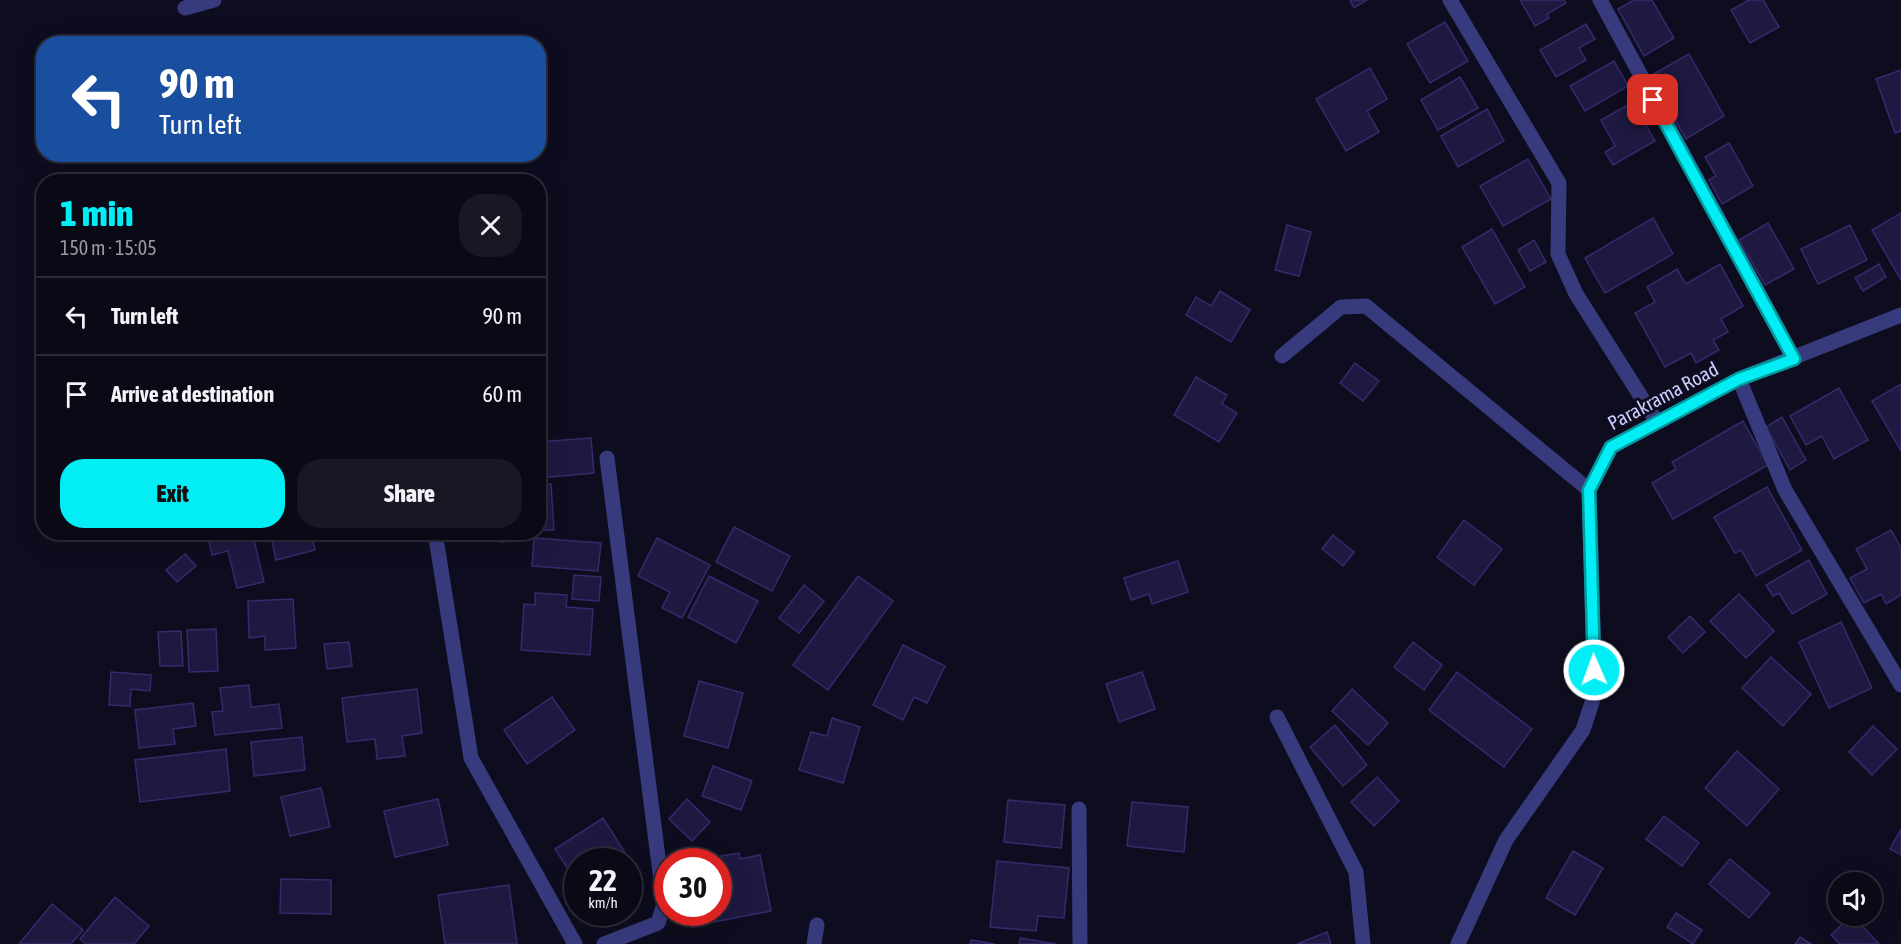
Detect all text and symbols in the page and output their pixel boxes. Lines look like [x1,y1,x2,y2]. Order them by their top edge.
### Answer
text: 90 m [159,59,234,107]
icon: left [60,60,138,138]
pin [1627,74,1678,125]
icon: arrive [1636,83,1669,116]
text: Turn left [159,109,242,140]
text: 1 min [60,192,134,234]
button: close [459,194,522,257]
text: 150 m · 15:05 [60,236,157,259]
icon: left [60,300,93,333]
text: Turn left [111,303,178,329]
text: 90 m [482,303,522,329]
street label: Parakrama Road [1604,357,1722,434]
icon: arrive [60,378,93,411]
text: Arrive at destination [111,381,274,407]
text: 60 m [482,381,522,407]
button: Exit [60,459,285,528]
button: Share [297,459,522,528]
position arrow [1562,638,1626,702]
speed limit sign: 30 [654,848,732,926]
text: 22 [589,863,617,897]
map controls [1828,872,1882,926]
button: sound [1828,872,1882,926]
text: km/h [588,894,618,911]

